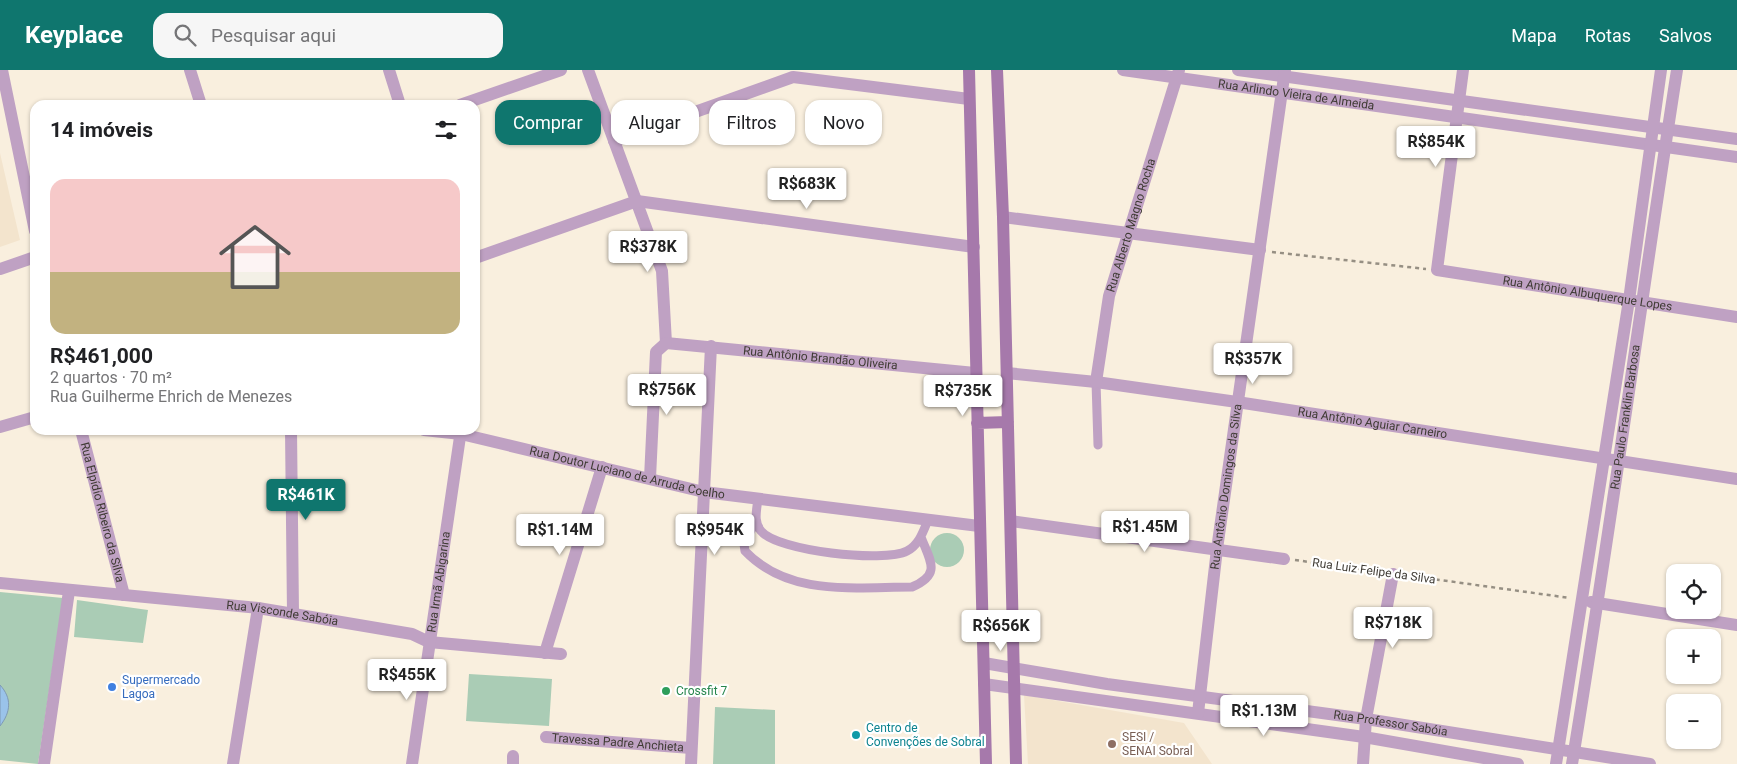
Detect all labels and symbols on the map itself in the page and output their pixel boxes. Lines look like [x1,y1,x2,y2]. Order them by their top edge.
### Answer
street label: Rua Arlindo Vieira de Almeida [1217,77,1375,113]
pin: R$854K [1395,126,1477,168]
street label: Rua Alberto Magno Rocha [1104,157,1158,294]
pin: R$683K [766,168,848,210]
pin: R$378K [607,230,689,273]
street label: Rua Antônio Albuquerque Lopes [1502,273,1673,314]
pin: R$357K [1212,342,1294,385]
street label: Rua Antônio Brandão Oliveira [742,344,898,372]
street label: Rua Paulo Franklin Barbosa [1608,344,1643,491]
pin: R$756K [626,374,708,416]
pin: R$735K [922,374,1004,417]
street label: Rua Antônio Domingos da Silva [1208,403,1245,570]
street label: Rua Antônio Aguiar Carneiro [1297,404,1448,441]
street label: Rua Elpídio Ribeiro da Silva [77,441,127,584]
street label: Rua Doutor Luciano de Arruda Coelho [528,444,726,502]
pin: R$461K [265,478,347,521]
pin: R$1.45M [1099,510,1191,553]
pin: R$1.14M [514,514,606,556]
pin: R$954K [674,514,756,556]
street label: Rua Irmã Abigarina [424,531,453,633]
street label: Rua Luiz Felipe da Silva [1311,555,1437,587]
street label: Rua Visconde Sabóia [226,598,339,628]
pin: R$718K [1352,606,1434,649]
pin: R$656K [960,610,1042,652]
pin: R$455K [366,658,448,701]
place label: Supermercado Lagoa [122,673,200,701]
marker: Supermercado Lagoa [106,681,118,693]
place label: Crossfit 7 [676,684,728,698]
marker: Crossfit 7 [660,685,672,697]
pin: R$1.13M [1218,694,1310,737]
street label: Rua Professor Sabóia [1333,708,1449,739]
place label: Centro de Convenções de Sobral [866,721,985,749]
marker: Centro de Convenções de Sobral [850,729,862,741]
street label: Travessa Padre Anchieta [551,730,684,754]
place label: SESI / SENAI Sobral [1122,730,1193,758]
marker: SESI / SENAI Sobral [1106,738,1118,750]

